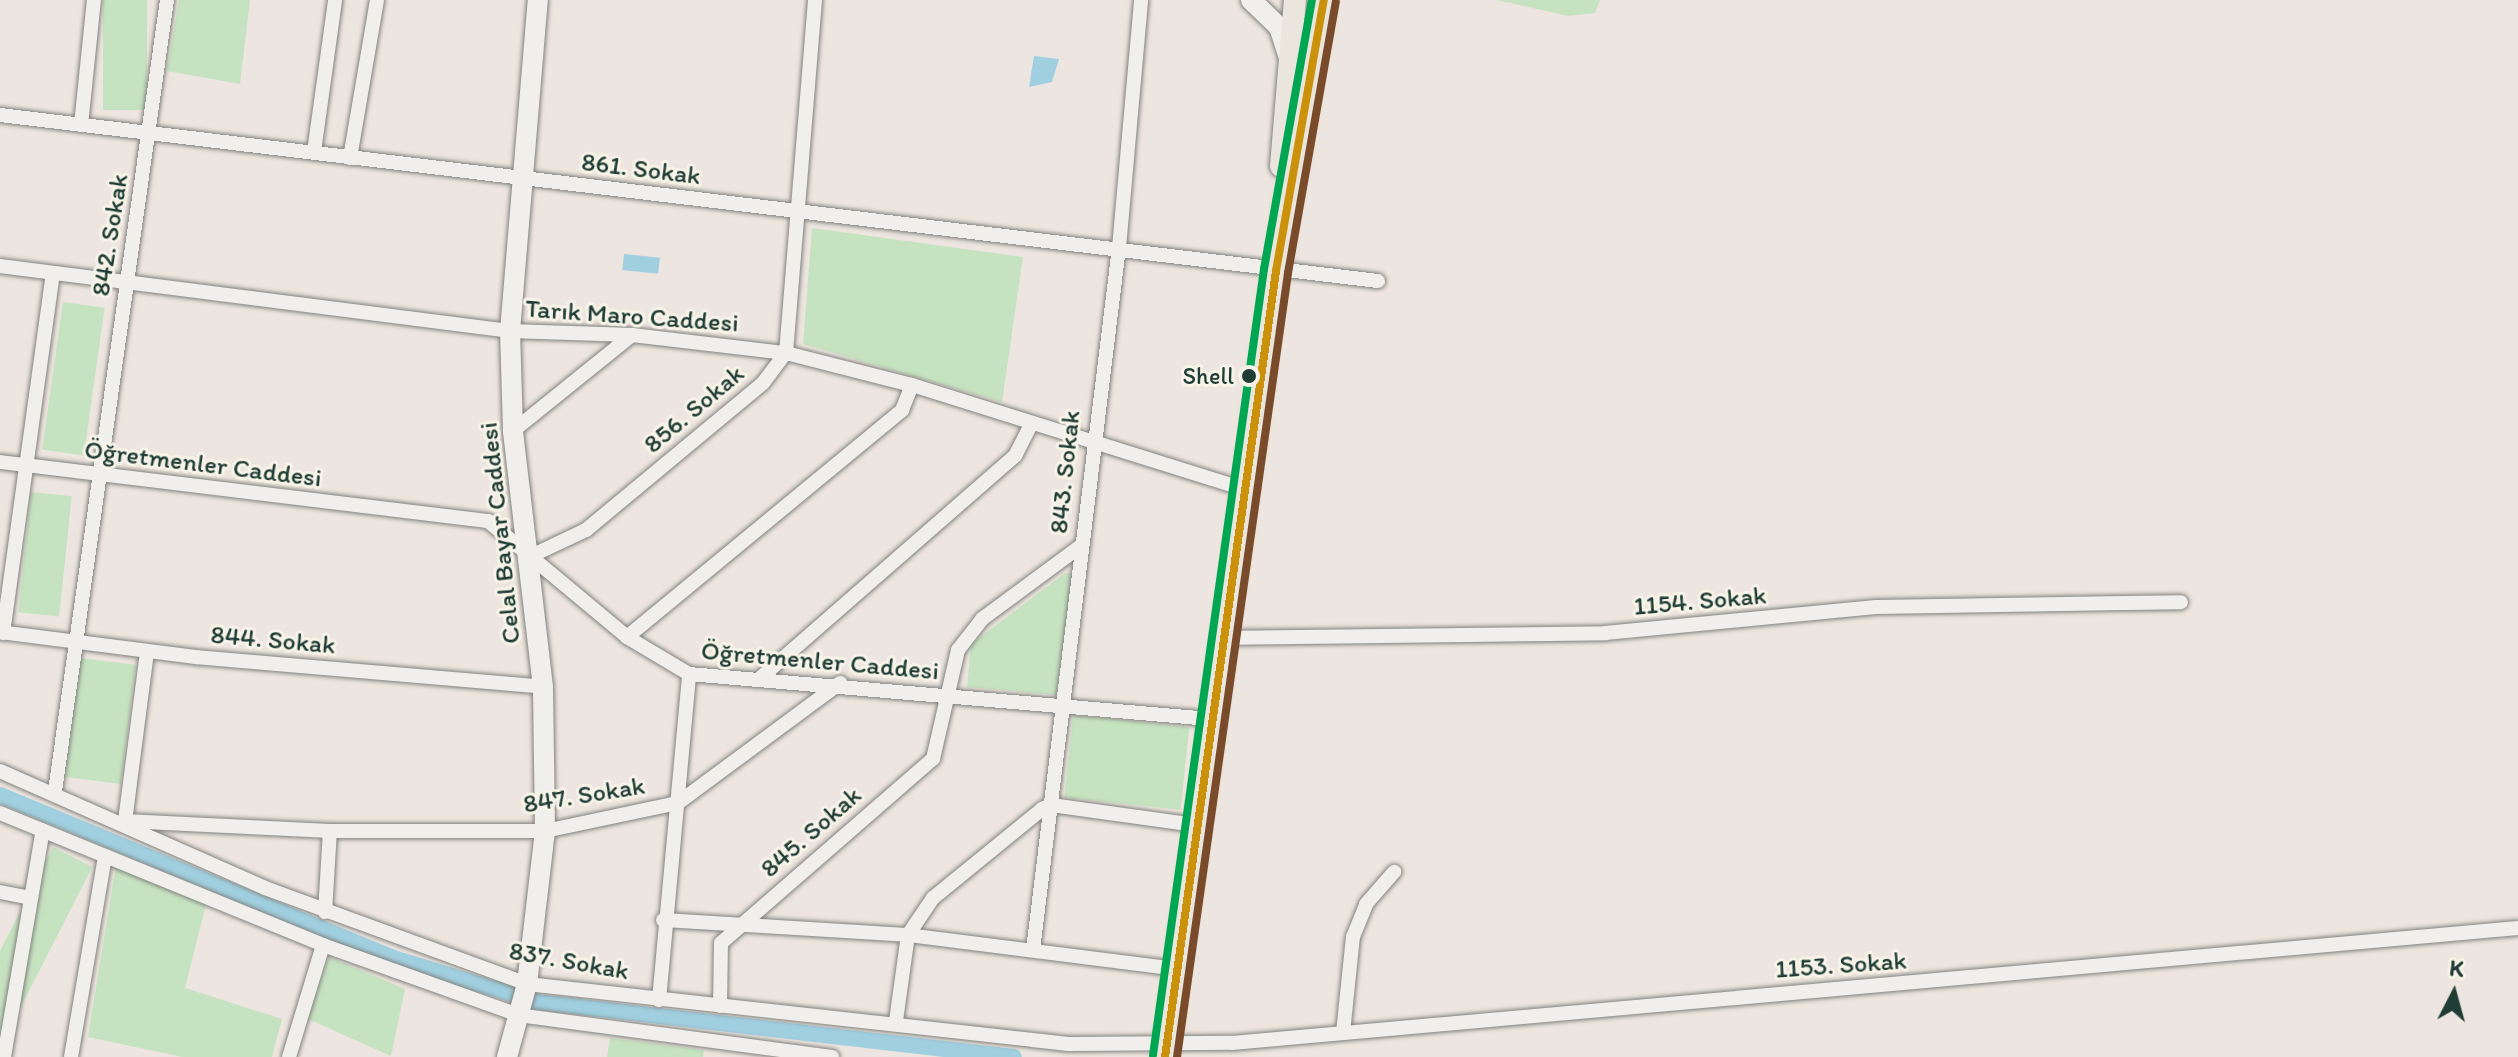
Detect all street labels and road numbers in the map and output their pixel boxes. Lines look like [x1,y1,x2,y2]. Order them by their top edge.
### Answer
street label: 861. Sokak [580,146,702,192]
street label: 842. Sokak [85,172,135,298]
street label: Tarık Maro Caddesi [524,293,740,339]
street label: 856. Sokak [638,358,750,460]
street label: 843. Sokak [1043,409,1087,535]
street label: Celal Bayar Caddesi [473,421,527,645]
street label: Öğretmenler Caddesi [83,434,323,494]
street label: 1154. Sokak [1632,580,1768,622]
street label: 844. Sokak [209,619,337,661]
street label: Öğretmenler Caddesi [700,635,940,687]
street label: 847. Sokak [521,770,647,820]
street label: 845. Sokak [754,780,868,884]
street label: 837. Sokak [507,935,631,987]
street label: 1153. Sokak [1774,945,1908,985]

